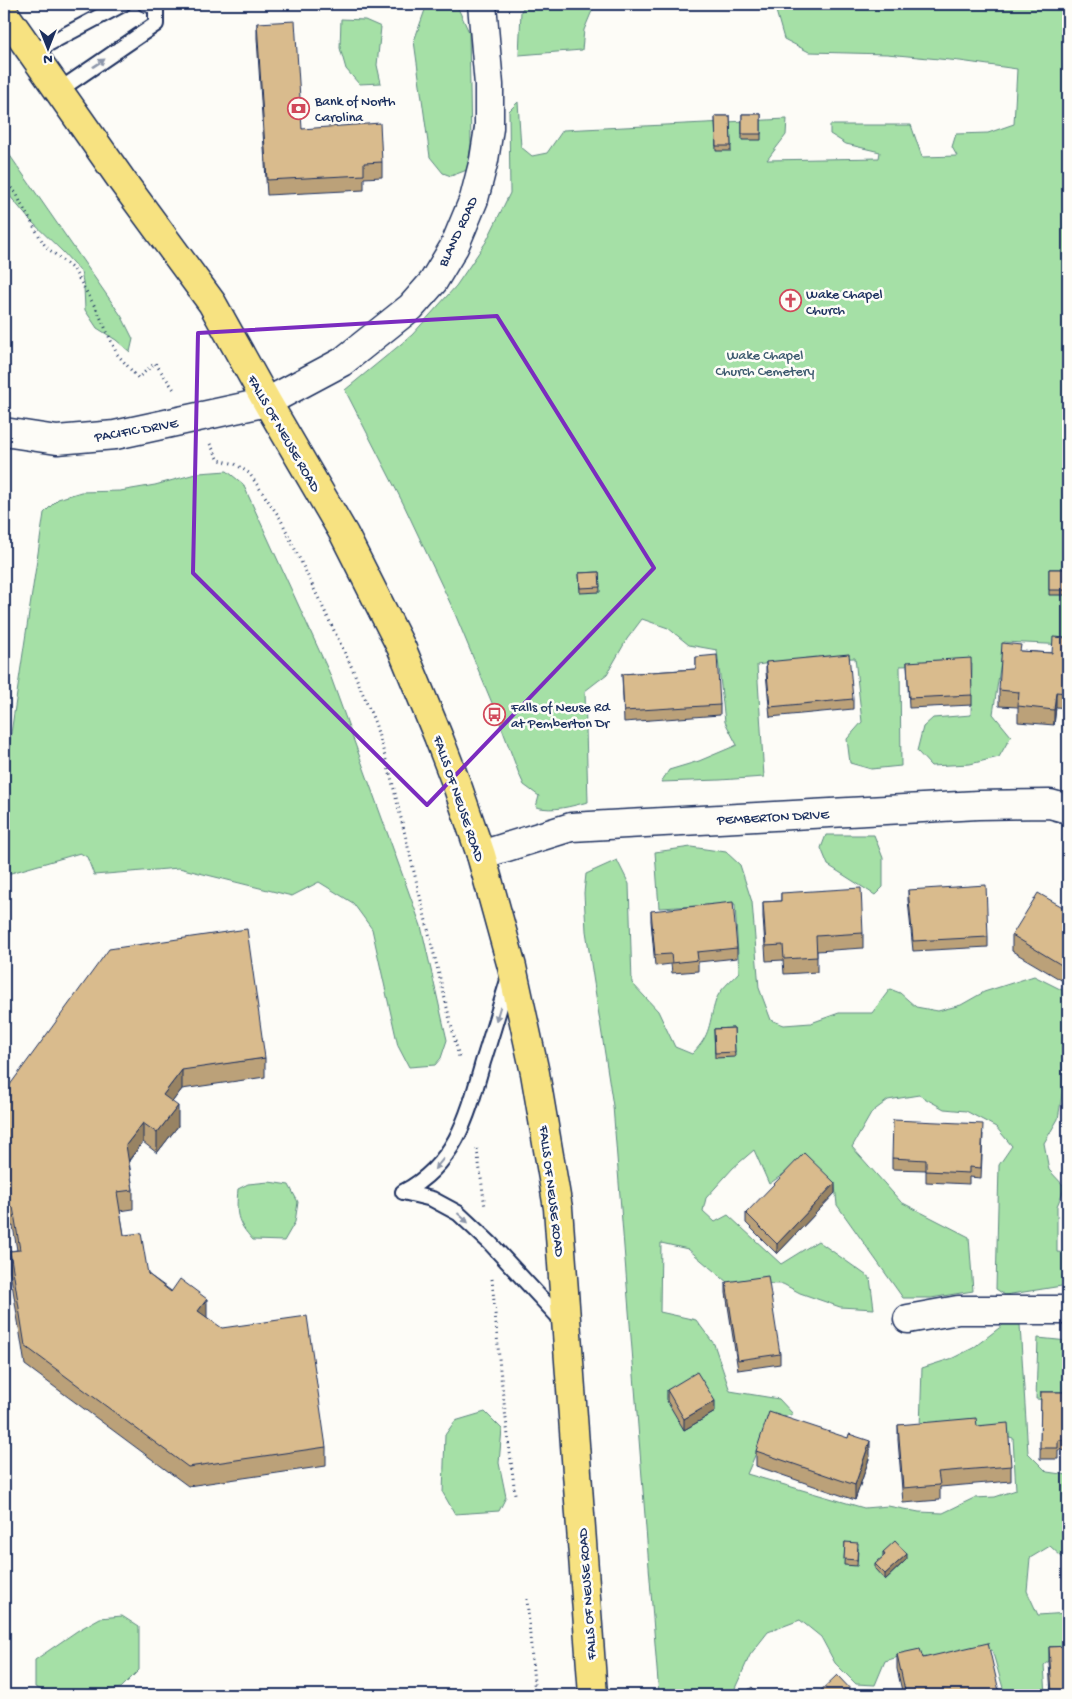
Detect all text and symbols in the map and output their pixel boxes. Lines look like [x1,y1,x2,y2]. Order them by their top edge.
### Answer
north arrow [22,22,72,72]
text: N [43,50,53,67]
one-way arrow [92,58,105,68]
place label: Bank of North Carolina [314,94,396,127]
bank icon: Bank of North Carolina [287,96,311,120]
street label: BLAND ROAD [435,194,483,271]
place label: Wake Chapel Church [806,287,883,320]
church icon: Wake Chapel Church [778,289,802,313]
park label: Wake Chapel Church Cemetery [716,348,815,381]
street label: FALLS OF NEUSE ROAD [242,372,324,496]
street label: PACIFIC DRIVE [92,416,181,447]
place label: Falls of Neuse Rd at Pemberton Dr [510,700,611,733]
bus stop icon: Falls of Neuse Rd at Pemberton Dr [483,702,507,726]
street label: FALLS OF NEUSE ROAD [428,733,487,865]
street label: PEMBERTON DRIVE [716,807,831,830]
one-way arrow [493,1006,501,1021]
street label: FALLS OF NEUSE ROAD [534,1124,567,1259]
one-way arrow [433,1157,444,1170]
one-way arrow [457,1212,469,1224]
street label: FALLS OF NEUSE ROAD [575,1527,602,1661]

